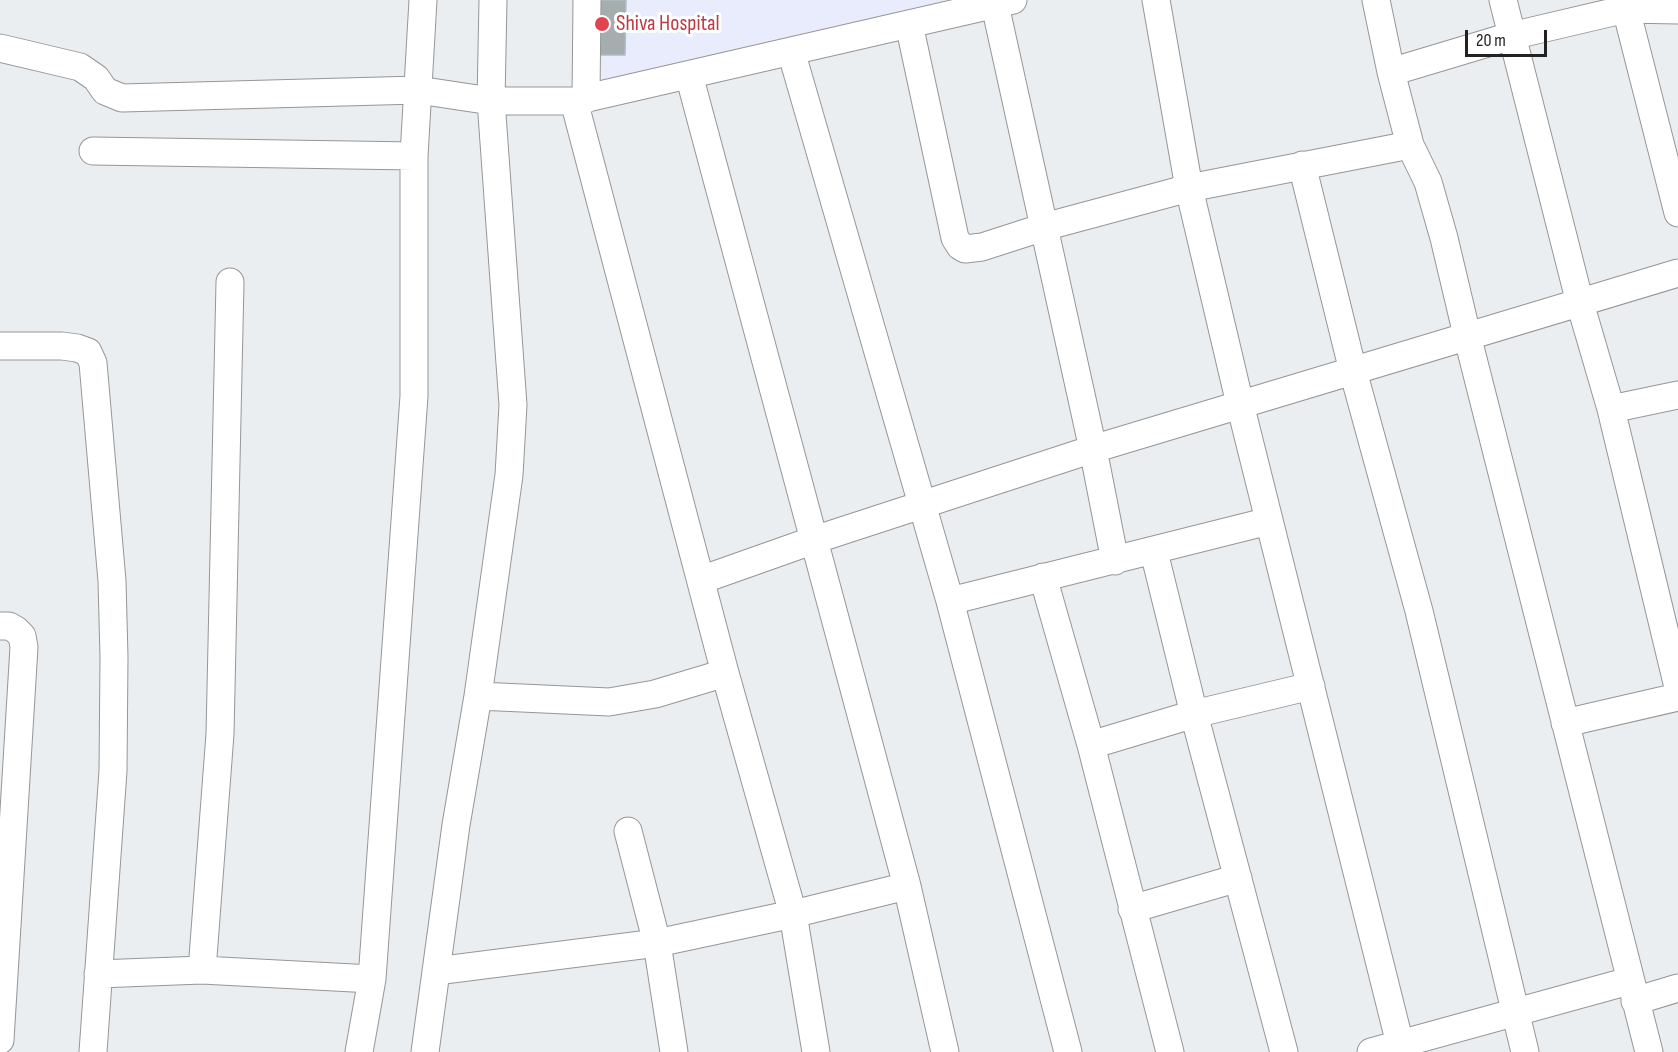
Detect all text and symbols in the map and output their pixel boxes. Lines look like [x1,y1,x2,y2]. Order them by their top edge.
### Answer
place label: Shiva Hospital [616,11,720,37]
marker: Shiva Hospital [593,15,611,33]
scale bar [1468,18,1550,56]
text: 20 m [1476,30,1506,51]

